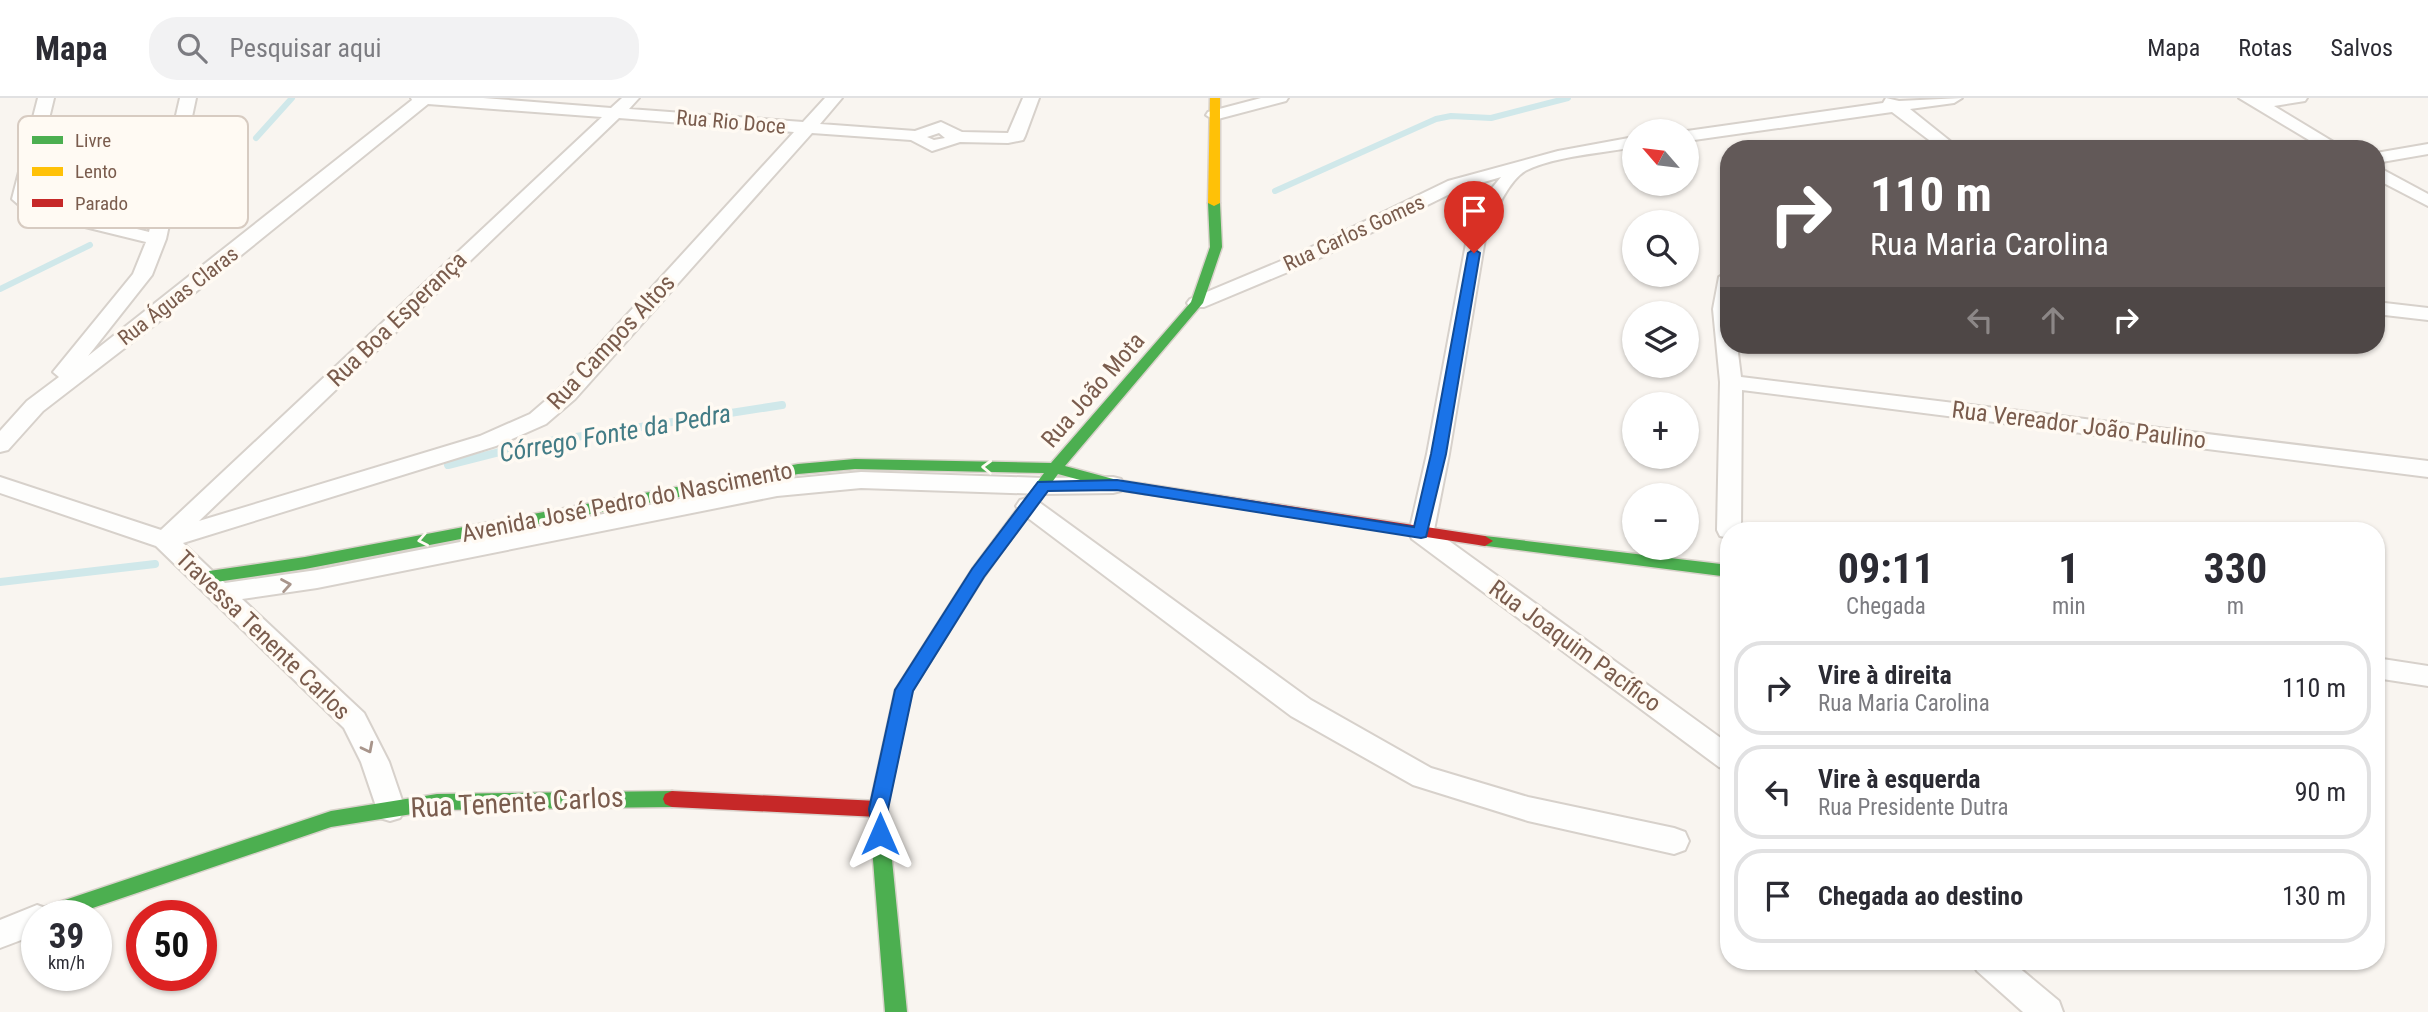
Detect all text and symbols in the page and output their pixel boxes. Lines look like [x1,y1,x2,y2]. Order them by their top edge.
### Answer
search box [149,17,639,80]
text: Mapa [35,29,107,68]
icon: search [173,29,211,67]
text: Pesquisar aqui [229,33,382,63]
text: Mapa [2147,34,2200,62]
text: Rotas [2238,34,2292,62]
text: Salvos [2330,34,2393,62]
street label: Rua Rio Doce [675,105,787,139]
legend [18,116,248,228]
north arrow [1622,119,1699,196]
map controls [1622,119,1699,560]
text: Livre [75,129,111,152]
text: Lento [75,160,117,183]
text: 110 m [1870,166,1992,223]
icon: right [1755,168,1846,259]
pin [1444,181,1504,253]
street label: Rua Carlos Gomes [1280,190,1428,276]
text: Parado [75,192,128,215]
icon: arrive [1455,192,1493,230]
button: search [1622,210,1699,287]
text: Rua Maria Carolina [1870,225,2109,263]
street label: Rua Águas Claras [113,242,243,350]
street label: Rua Boa Esperança [322,246,472,392]
street label: Rua Campos Altos [541,269,681,415]
button: layers [1622,301,1699,378]
icon: left [1961,301,1999,339]
icon: ahead [2034,301,2072,339]
icon: right [2107,301,2145,339]
street label: Rua João Mota [1036,327,1150,453]
button: + [1622,392,1699,469]
street label: Rua Vereador João Paulino [1950,396,2208,454]
water label: Córrego Fonte da Pedra [497,398,733,468]
street label: Avenida José Pedro do Nascimento [459,456,795,548]
one-way arrow [981,459,992,474]
button: − [1622,483,1699,560]
one-way arrow [417,532,429,547]
text: 09:11 [1838,544,1934,593]
text: 1 [2058,544,2079,593]
text: 330 [2203,544,2267,593]
street label: Travessa Tenente Carlos [170,545,356,725]
street label: Rua Joaquim Pacífico [1484,574,1666,718]
one-way arrow [280,578,292,593]
text: Chegada [1846,593,1926,620]
text: min [2052,593,2086,620]
text: m [2227,593,2244,620]
text: Vire à direita [1818,660,1952,690]
icon: right [1759,669,1797,707]
text: 110 m [2282,673,2346,703]
text: Rua Maria Carolina [1818,690,1990,717]
one-way arrow [360,741,374,753]
text: Vire à esquerda [1818,764,1981,794]
icon: left [1759,773,1797,811]
text: 90 m [2295,777,2346,807]
street label: Rua Tenente Carlos [410,780,624,825]
text: Rua Presidente Dutra [1818,794,2009,821]
position arrow [843,797,917,871]
icon: arrive [1759,877,1797,915]
text: Chegada ao destino [1818,881,2023,911]
text: 130 m [2282,881,2346,911]
speed limit sign: 50 [126,900,217,991]
text: 39 [49,916,84,957]
text: km/h [48,952,85,973]

